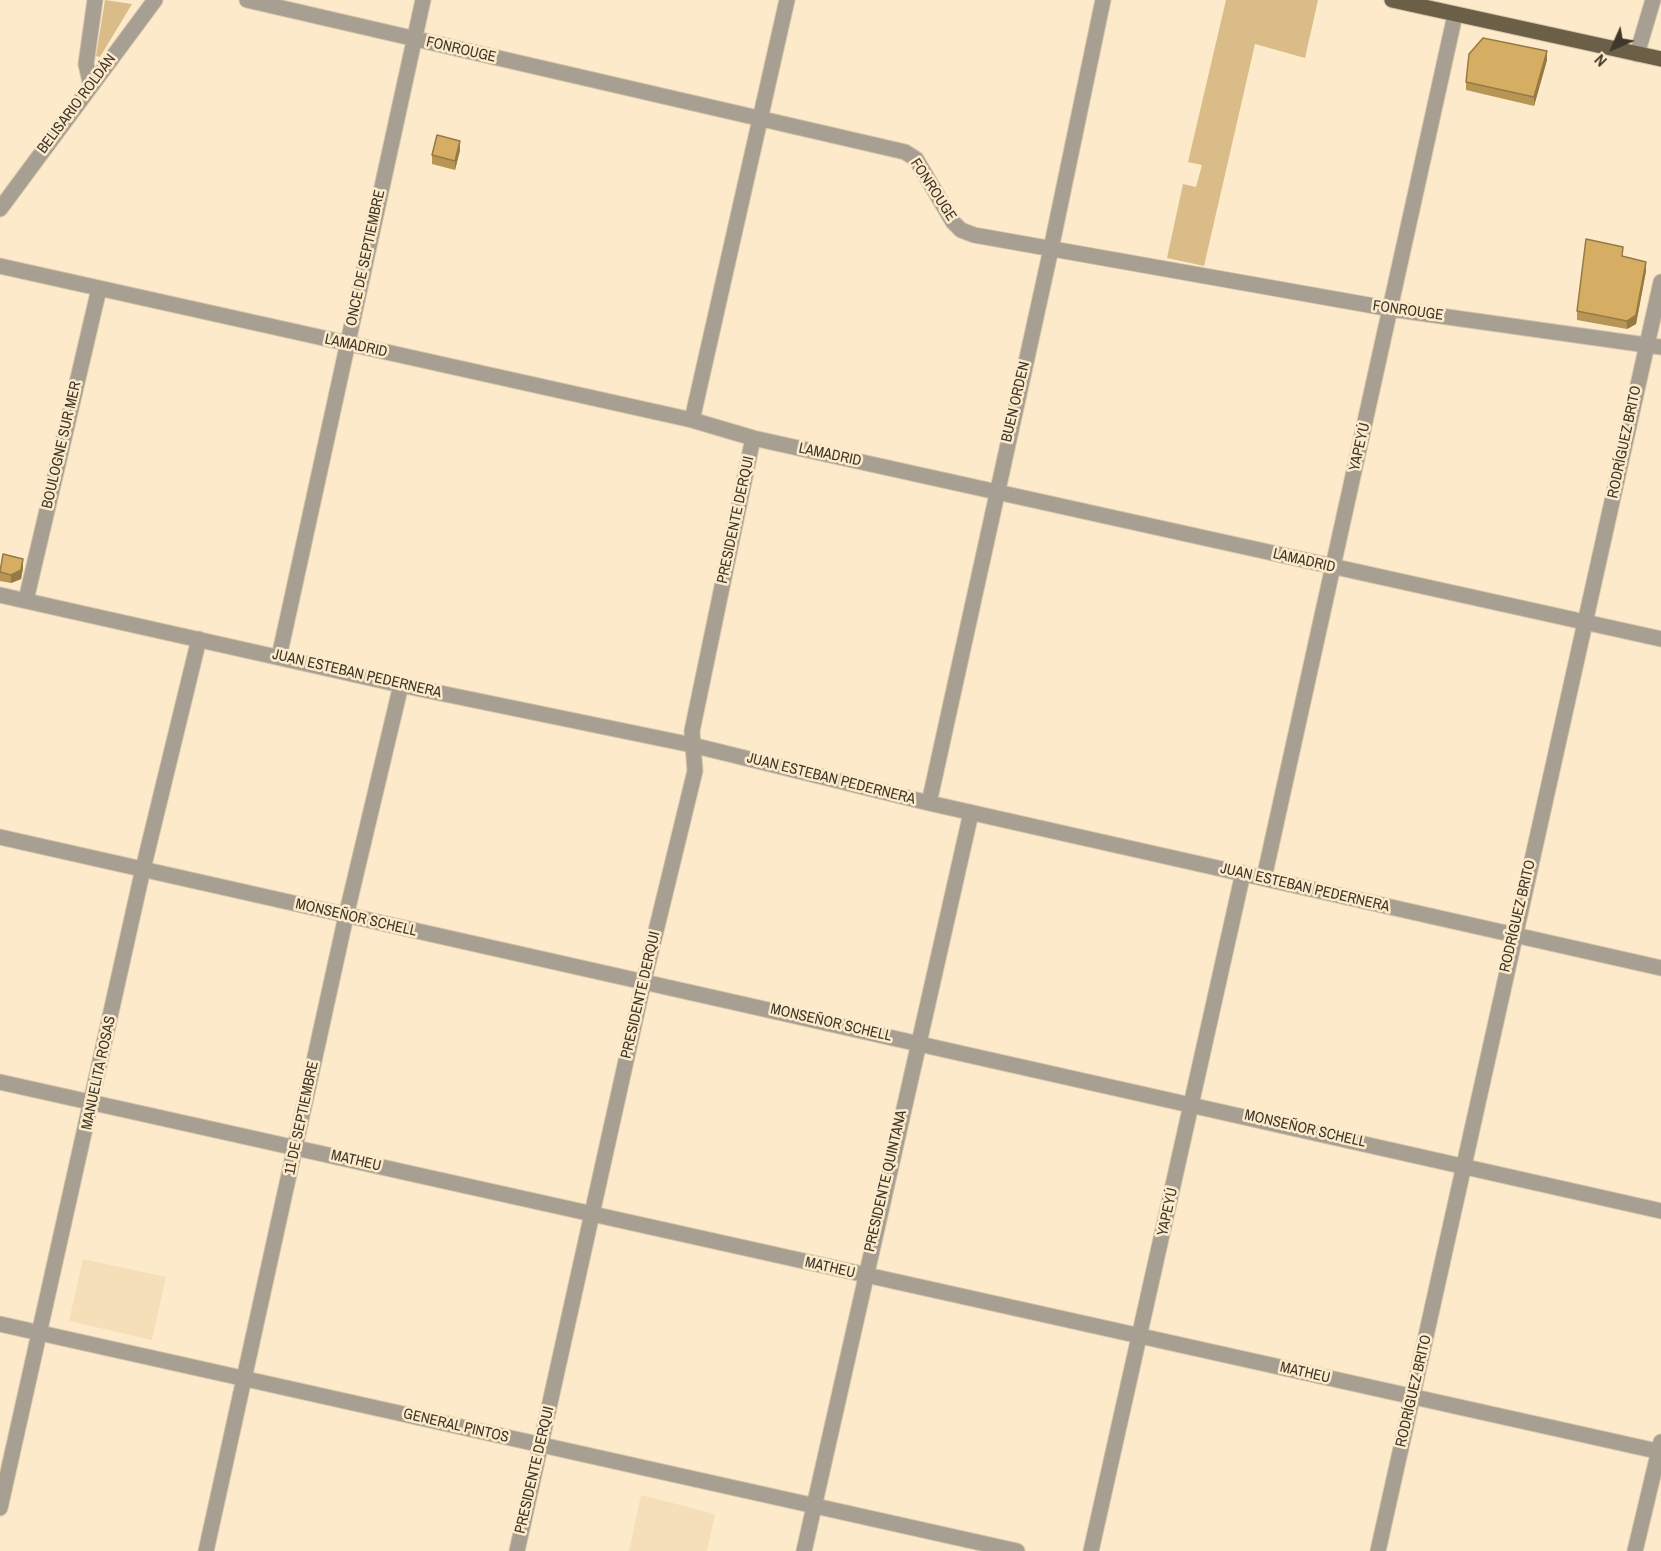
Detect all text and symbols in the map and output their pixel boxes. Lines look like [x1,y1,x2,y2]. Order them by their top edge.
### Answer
north arrow [1583,18,1643,78]
street label: FONROUGE [424,33,498,67]
text: N [1589,50,1611,72]
street label: BELISARIO ROLDÁN [34,51,120,157]
street label: FONROUGE [906,155,960,225]
street label: ONCE DE SEPTIEMBRE [343,188,389,328]
street label: FONROUGE [1372,297,1444,325]
street label: LAMADRID [323,331,389,361]
street label: BUEN ORDEN [998,360,1034,444]
street label: BOULOGNE SUR MER [39,380,85,510]
street label: RODRÍGUEZ BRITO [1604,384,1646,500]
street label: YAPEYÚ [1346,421,1374,473]
street label: LAMADRID [797,440,863,470]
street label: PRESIDENTE DERQUI [714,455,758,585]
street label: LAMADRID [1271,545,1337,577]
street label: JUAN ESTEBAN PEDERNERA [271,646,443,702]
street label: JUAN ESTEBAN PEDERNERA [745,749,917,809]
street label: RODRÍGUEZ BRITO [1496,858,1540,974]
street label: JUAN ESTEBAN PEDERNERA [1219,860,1391,916]
street label: MONSEÑOR SCHELL [294,895,418,941]
street label: PRESIDENTE DERQUI [618,930,664,1060]
street label: MONSEÑOR SCHELL [769,1000,893,1046]
street label: MANUELITA ROSAS [78,1014,120,1132]
street label: 11 DE SEPTIEMBRE [281,1059,323,1177]
street label: MONSEÑOR SCHELL [1243,1106,1367,1152]
street label: PRESIDENTE QUINTANA [861,1108,911,1254]
street label: MATHEU [329,1146,383,1176]
street label: YAPEYÚ [1154,1186,1182,1238]
street label: MATHEU [803,1253,857,1283]
street label: RODRÍGUEZ BRITO [1392,1333,1436,1449]
street label: MATHEU [1278,1358,1332,1388]
street label: GENERAL PINTOS [401,1405,511,1447]
street label: PRESIDENTE DERQUI [512,1405,558,1535]

